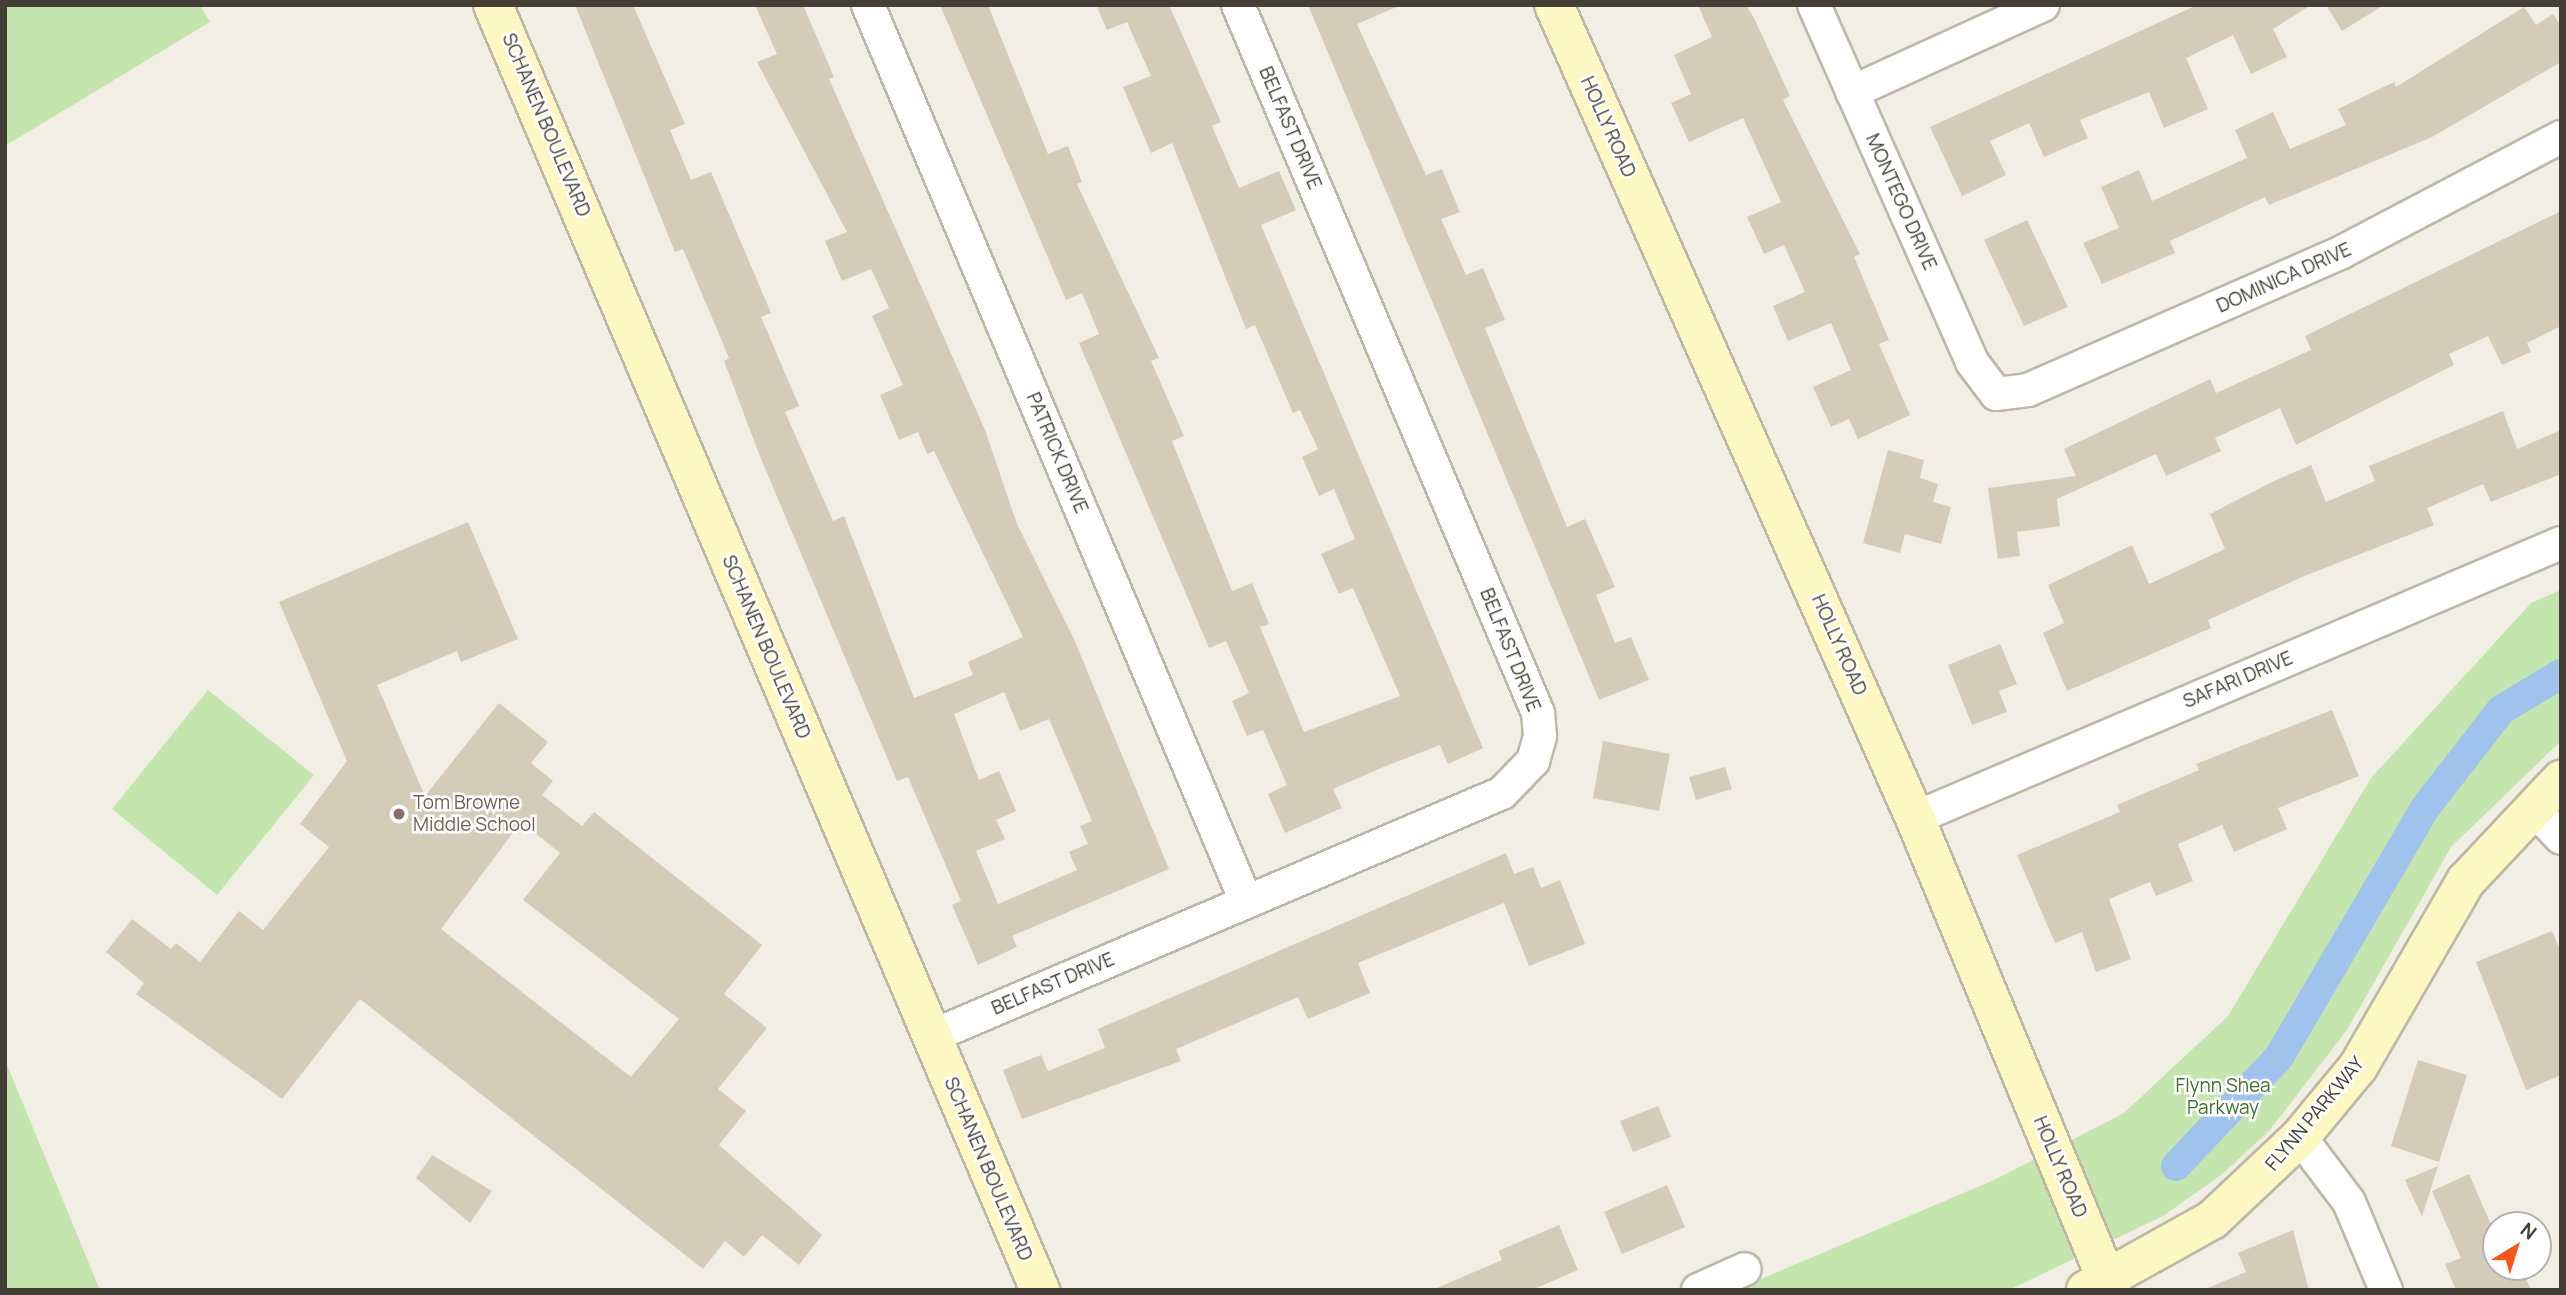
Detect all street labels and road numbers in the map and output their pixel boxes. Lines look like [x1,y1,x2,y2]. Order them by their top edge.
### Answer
street label: SCHANEN BOULEVARD [497,30,595,220]
street label: BELFAST DRIVE [1254,63,1326,193]
street label: HOLLY ROAD [1575,73,1641,181]
street label: MONTEGO DRIVE [1861,130,1941,274]
street label: DOMINICA DRIVE [2213,238,2355,318]
street label: PATRICK DRIVE [1021,389,1093,517]
street label: SCHANEN BOULEVARD [717,552,815,742]
street label: BELFAST DRIVE [1475,585,1545,715]
street label: HOLLY ROAD [1806,591,1872,699]
street label: SAFARI DRIVE [2180,647,2296,713]
street label: BELFAST DRIVE [988,948,1118,1020]
street label: FLYNN PARKWAY [2261,1052,2369,1176]
street label: SCHANEN BOULEVARD [939,1074,1037,1264]
street label: HOLLY ROAD [2028,1112,2092,1222]

